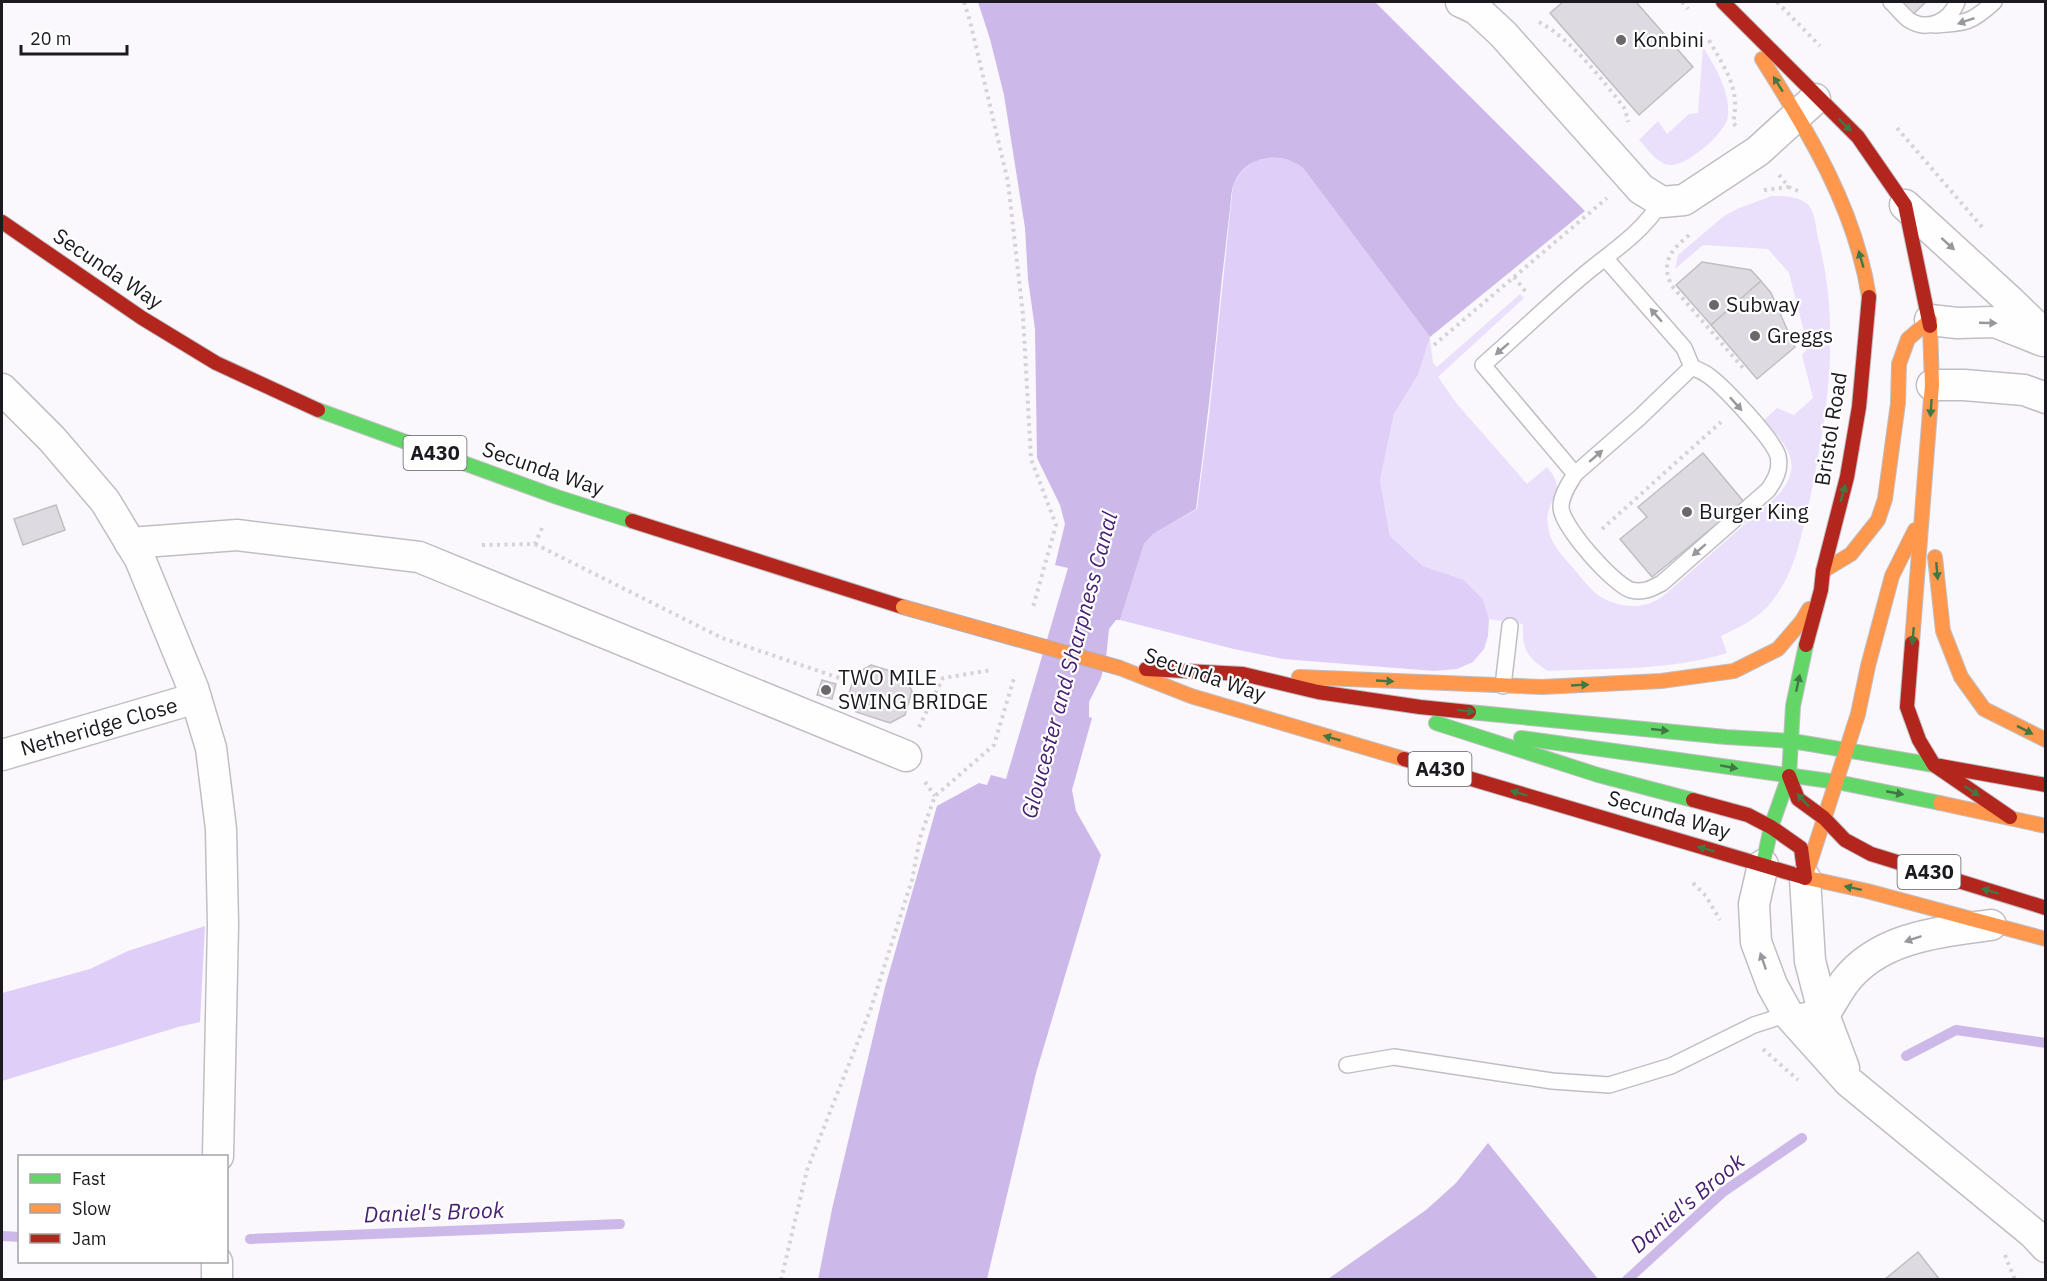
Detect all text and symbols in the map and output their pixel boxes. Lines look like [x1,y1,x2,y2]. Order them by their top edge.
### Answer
one-way arrow [1957,16,1975,26]
scale bar [21,18,128,56]
place label: Konbini [1633,25,1704,53]
text: 20 m [30,27,72,50]
marker: Konbini [1614,33,1628,47]
one-way arrow [1772,76,1783,92]
one-way arrow [1838,117,1852,131]
street label: Secunda Way [48,221,169,315]
one-way arrow [1941,237,1955,251]
one-way arrow [1856,250,1866,268]
place label: Subway [1726,290,1800,318]
marker: Subway [1707,298,1721,312]
one-way arrow [1650,308,1663,323]
one-way arrow [1979,318,1998,327]
place label: Greggs [1767,321,1833,349]
marker: Greggs [1748,329,1762,343]
one-way arrow [1495,342,1510,356]
street label: Bristol Road [1807,370,1853,488]
one-way arrow [1729,397,1743,411]
one-way arrow [1926,398,1935,417]
street label: Secunda Way [479,434,608,502]
road number: A430 [404,436,466,470]
one-way arrow [1588,450,1603,463]
one-way arrow [1839,484,1848,502]
place label: Burger King [1699,497,1809,525]
marker: Burger King [1680,505,1694,519]
water label: Gloucester and Sharpness Canal [1014,508,1123,821]
one-way arrow [1692,543,1707,556]
one-way arrow [1932,562,1942,581]
one-way arrow [1908,626,1918,645]
street label: Secunda Way [1141,640,1270,708]
place label: TWO MILE SWING BRIDGE [838,663,988,715]
one-way arrow [1794,673,1803,692]
one-way arrow [1376,677,1395,686]
one-way arrow [1571,680,1590,690]
marker: TWO MILE SWING BRIDGE [819,683,833,697]
street label: Netheridge Close [17,690,180,762]
one-way arrow [1457,706,1476,716]
one-way arrow [1651,725,1670,735]
one-way arrow [2017,725,2034,734]
one-way arrow [1323,733,1341,742]
road number: A430 [1408,752,1472,786]
one-way arrow [1719,763,1738,772]
street label: Secunda Way [1605,783,1734,845]
one-way arrow [1963,785,1979,797]
one-way arrow [1510,788,1528,797]
one-way arrow [1885,789,1904,798]
one-way arrow [1796,792,1810,807]
one-way arrow [1697,843,1715,853]
road number: A430 [1898,855,1960,889]
one-way arrow [1843,883,1862,892]
one-way arrow [1981,886,1999,895]
one-way arrow [1904,934,1922,944]
one-way arrow [1758,952,1768,970]
water label: Daniel's Brook [1624,1146,1750,1259]
legend [18,1155,228,1263]
text: Fast [72,1167,106,1190]
water label: Daniel's Brook [363,1195,505,1228]
text: Slow [72,1197,111,1220]
text: Jam [72,1227,107,1250]

